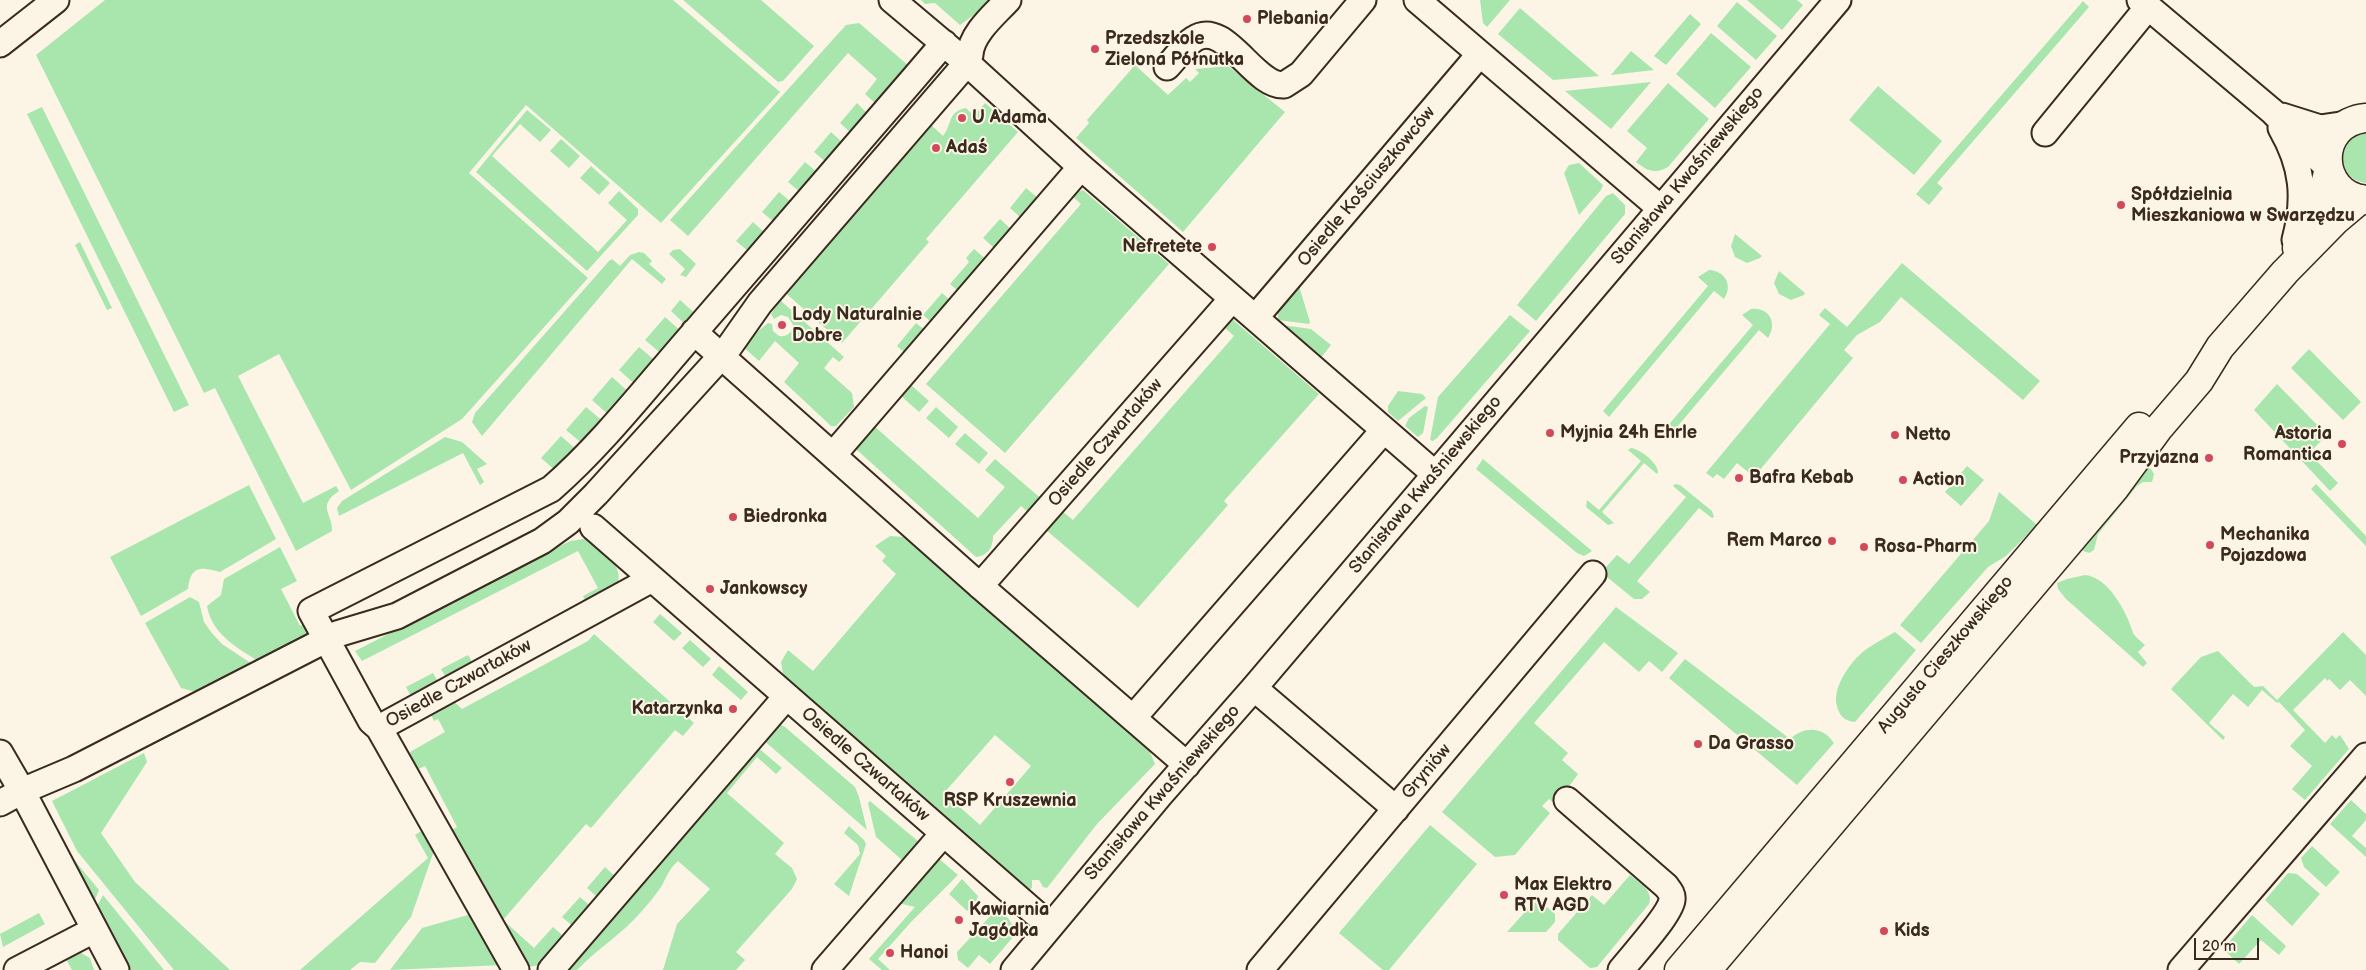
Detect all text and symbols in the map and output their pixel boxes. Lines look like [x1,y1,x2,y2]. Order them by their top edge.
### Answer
place label: Plebania [1257,8,1329,30]
marker: Plebania [1241,13,1253,25]
place label: Przedszkole Zielona Półnutka [1105,28,1244,70]
marker: Przedszkole Zielona Półnutka [1089,43,1101,55]
street label: Stanisława Kwaśniewskiego [1607,83,1769,269]
street label: Osiedle Kościuszkowców [1294,102,1440,272]
place label: U Adama [972,107,1047,129]
marker: U Adama [956,112,968,124]
place label: Adaś [946,137,988,159]
marker: Adaś [930,142,942,154]
place label: Spółdzielnia Mieszkaniowa w Swarzędzu [2131,184,2355,226]
marker: Spółdzielnia Mieszkaniowa w Swarzędzu [2115,199,2127,211]
place label: Nefretete [1122,236,1202,258]
marker: Nefretete [1206,241,1218,253]
place label: Lody Naturalnie Dobre [792,304,922,346]
marker: Lody Naturalnie Dobre [776,319,788,331]
street label: Osiedle Czwartaków [1044,374,1168,512]
street label: Stanisława Kwaśniewskiego [1345,392,1507,578]
place label: Myjnia 24h Ehrle [1560,422,1697,444]
place label: Astoria Romantica [2243,423,2332,466]
place label: Netto [1905,424,1951,446]
marker: Myjnia 24h Ehrle [1544,427,1556,439]
marker: Netto [1889,429,1901,441]
marker: Astoria Romantica [2336,438,2348,450]
place label: Przyjazna [2119,447,2199,469]
marker: Przyjazna [2203,452,2215,464]
place label: Bafra Kebab [1749,467,1854,489]
place label: Action [1913,469,1965,491]
marker: Bafra Kebab [1733,472,1745,484]
marker: Action [1897,474,1909,486]
place label: Biedronka [743,506,827,528]
marker: Biedronka [727,511,739,523]
place label: Mechanika Pojazdowa [2220,524,2310,566]
place label: Rem Marco [1726,530,1822,552]
marker: Rem Marco [1826,535,1838,547]
place label: Rosa-Pharm [1874,536,1977,558]
marker: Mechanika Pojazdowa [2204,539,2216,551]
marker: Rosa-Pharm [1858,541,1870,553]
street label: Augusta Cieszkowskiego [1874,572,2018,738]
place label: Jankowscy [720,578,807,600]
marker: Jankowscy [704,583,716,595]
street label: Osiedle Czwartaków [382,635,536,733]
place label: Katarzynka [631,698,723,720]
street label: Stanisława Kwaśniewskiego [1081,701,1245,885]
marker: Katarzynka [727,703,739,715]
street label: Osiedle Czwartaków [796,703,934,827]
place label: Da Grasso [1708,733,1794,755]
marker: Da Grasso [1692,738,1704,750]
street label: Gryniów [1398,740,1456,804]
marker: RSP Kruszewnia [1004,776,1016,788]
place label: RSP Kruszewnia [943,790,1077,812]
place label: Max Elektro RTV AGD [1514,874,1612,916]
marker: Max Elektro RTV AGD [1498,889,1510,901]
place label: Kawiarnia Jagódka [969,899,1049,942]
marker: Kawiarnia Jagódka [953,914,965,926]
place label: Kids [1894,920,1930,942]
marker: Kids [1878,925,1890,937]
scale bar [2196,928,2261,960]
text: 20 m [2202,937,2236,956]
place label: Hanoi [900,942,948,964]
marker: Hanoi [884,947,896,959]

